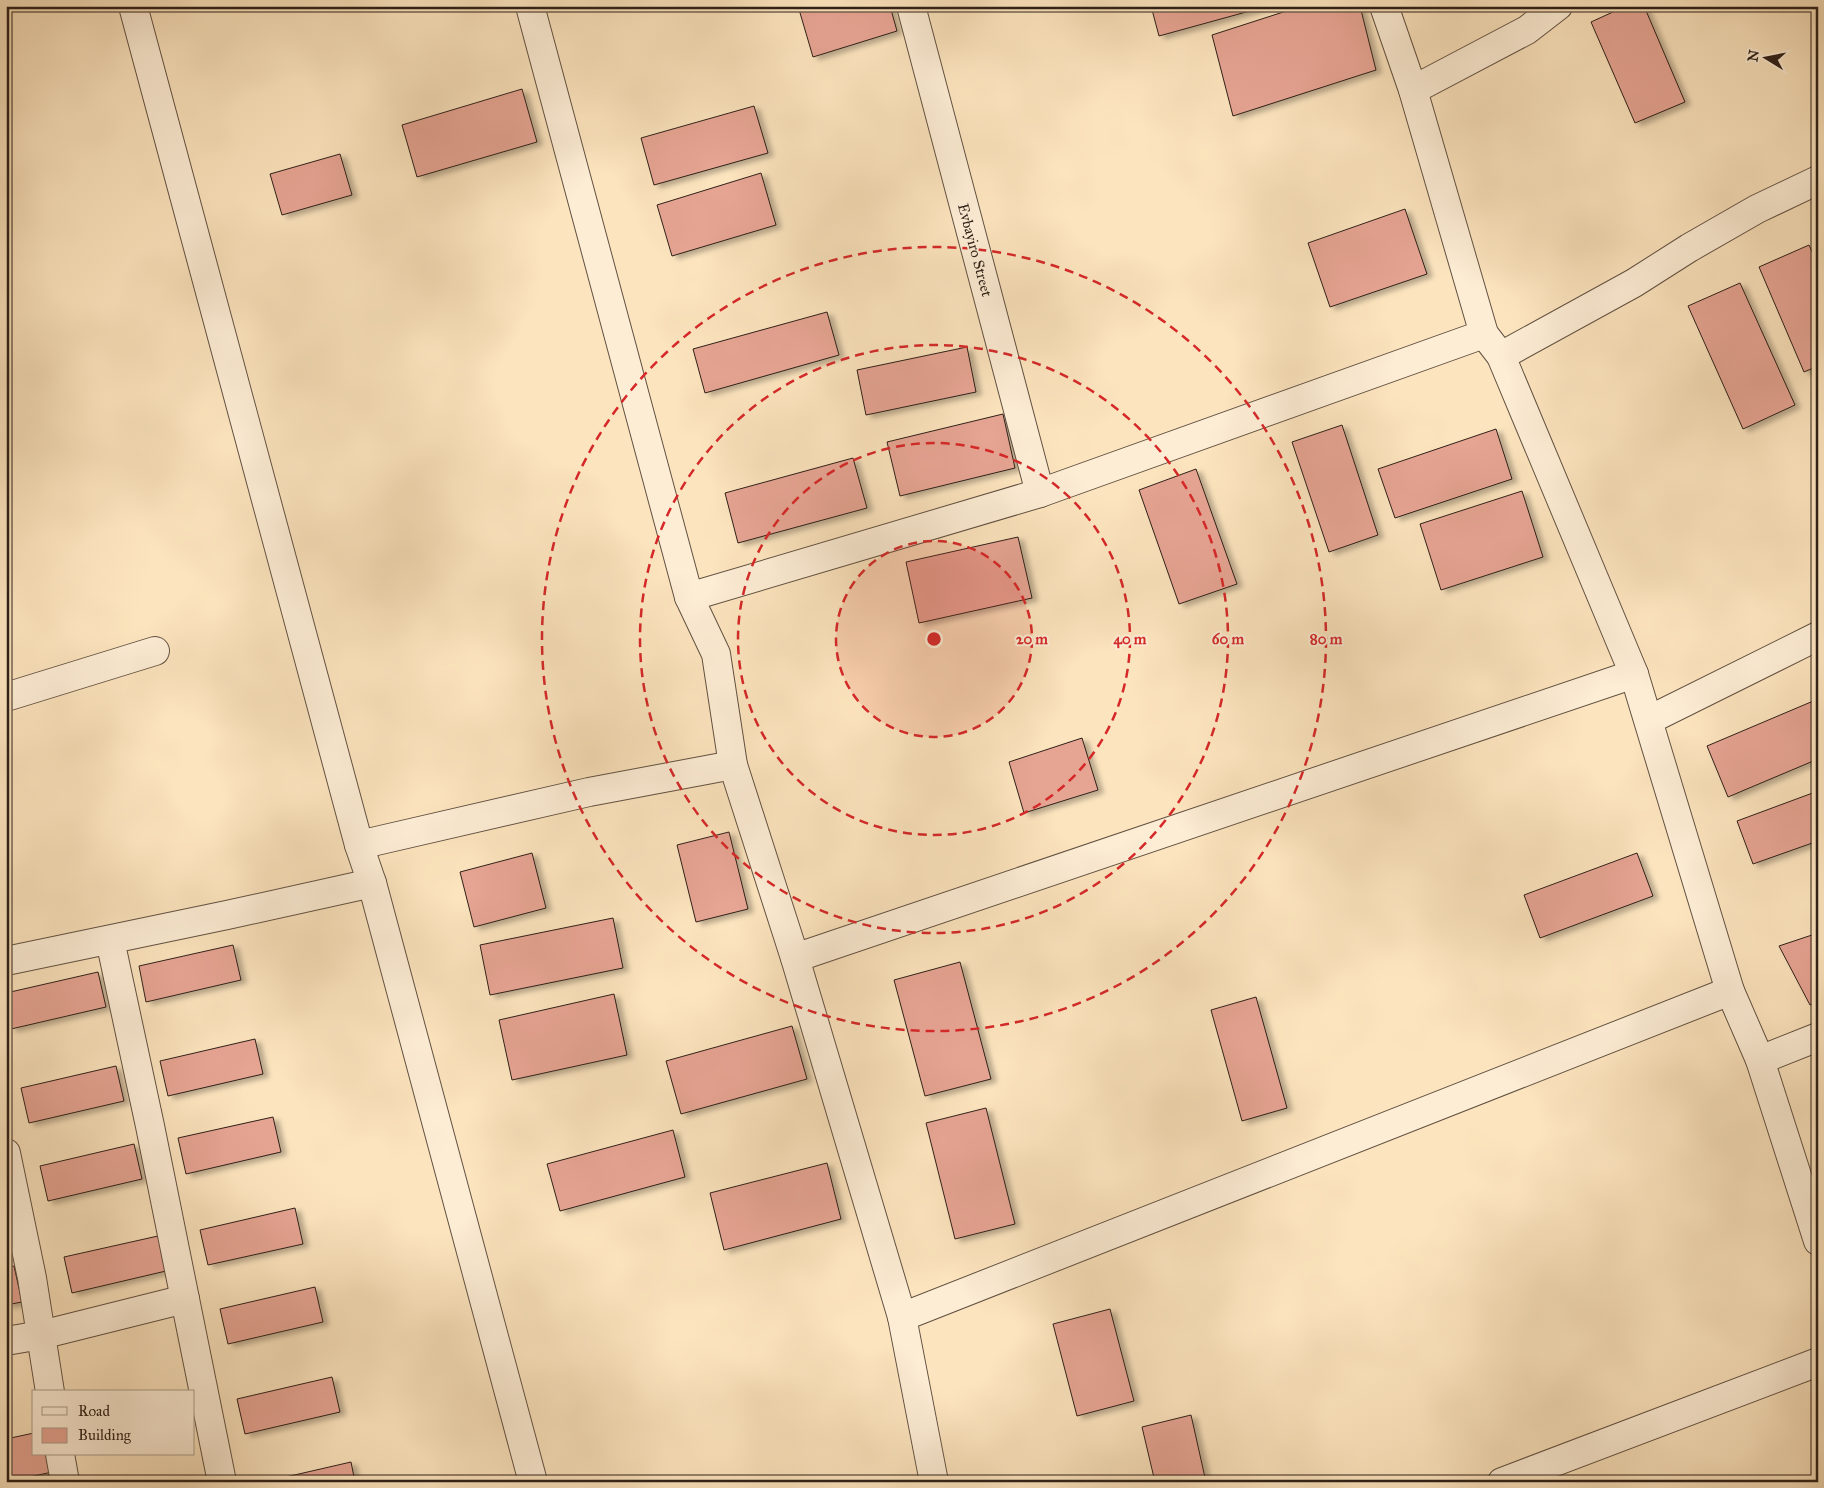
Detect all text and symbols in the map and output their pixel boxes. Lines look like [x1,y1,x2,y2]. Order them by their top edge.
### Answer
north arrow [1742,32,1792,82]
text: N [1744,48,1763,63]
street label: Evbayiro Street [954,201,996,299]
centre of rings [925,630,943,648]
text: 20 m [1016,630,1048,648]
text: 40 m [1114,630,1147,649]
text: 60 m [1212,630,1245,648]
text: 80 m [1310,630,1343,648]
legend [32,1390,195,1456]
text: Road [78,1402,110,1420]
text: Building [78,1426,132,1444]

